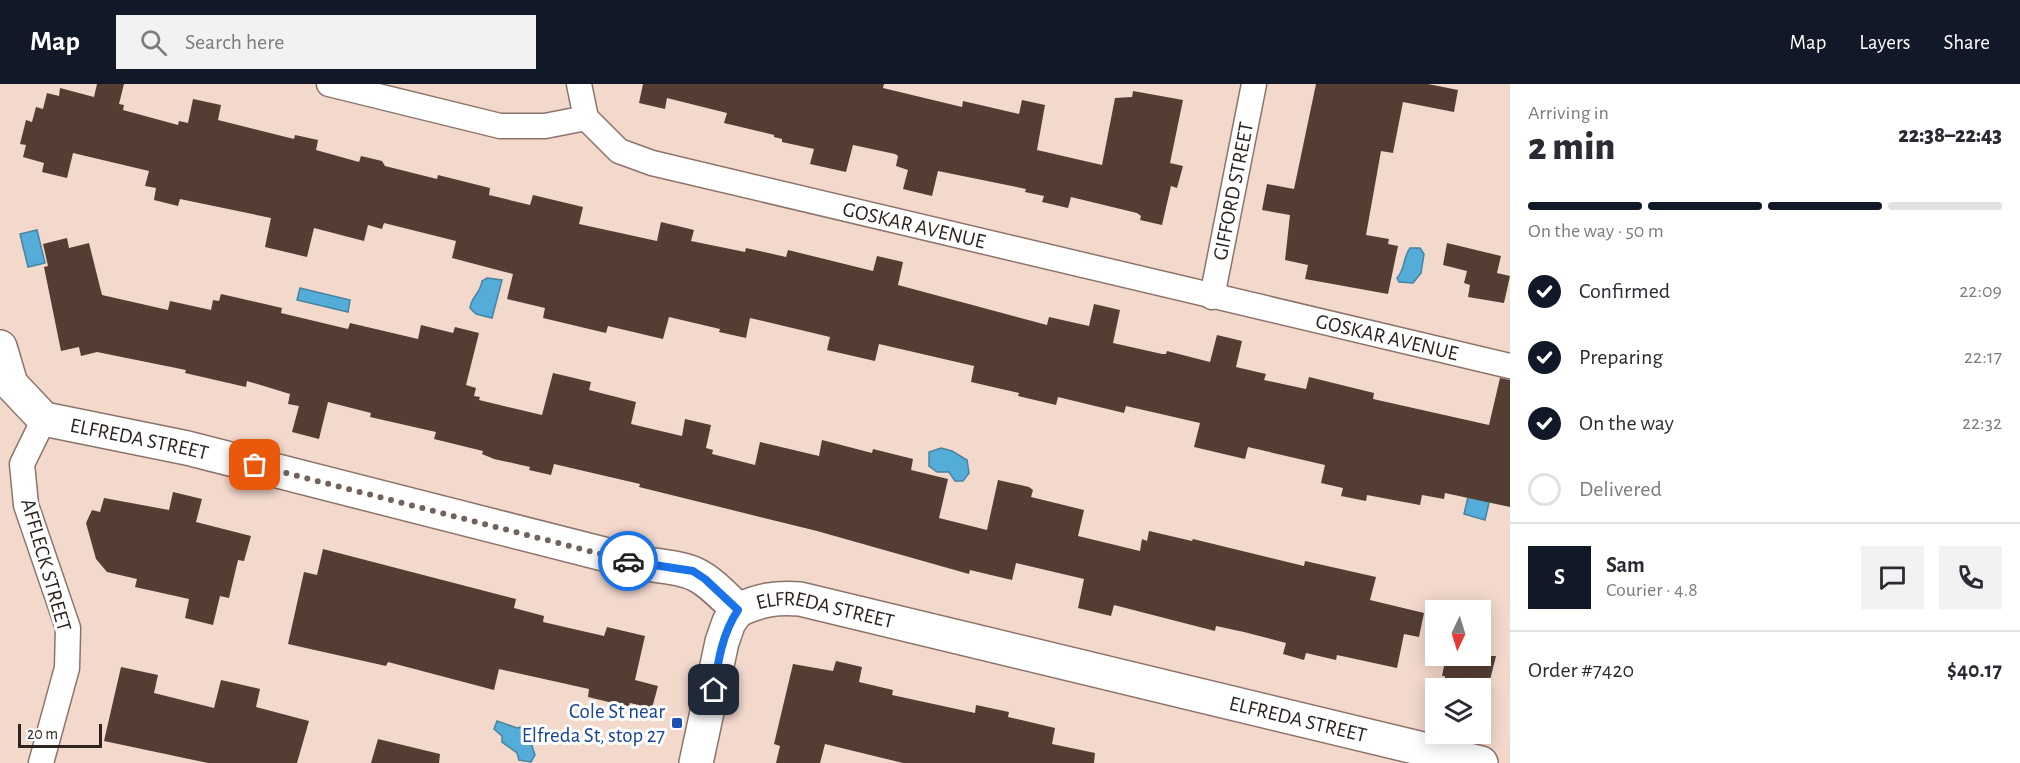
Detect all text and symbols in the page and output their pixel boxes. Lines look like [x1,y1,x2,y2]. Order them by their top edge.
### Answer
search box [116,15,536,69]
icon: search [137,26,170,59]
text: Map [30,28,80,56]
text: Search here [185,31,284,53]
text: Map [1790,32,1826,53]
text: Layers [1859,32,1910,53]
text: Share [1943,32,1990,53]
text: Arriving in [1528,103,1609,123]
street label: GIFFORD STREET [1209,120,1257,262]
text: 22:38–22:43 [1898,124,2002,146]
text: 2 min [1528,128,1615,167]
street label: GOSKAR AVENUE [841,198,988,252]
text: On the way · 50 m [1528,221,1664,241]
icon: check [1528,275,1561,308]
text: Confirmed [1579,280,1670,302]
text: 22:09 [1959,281,2002,301]
street label: GOSKAR AVENUE [1314,310,1460,364]
icon: check [1528,341,1561,374]
text: Preparing [1579,346,1663,368]
text: 22:17 [1964,347,2002,367]
icon: check [1528,407,1561,440]
text: On the way [1579,412,1674,434]
text: 22:32 [1962,413,2002,433]
street label: ELFREDA STREET [68,414,211,464]
pin [229,439,280,490]
icon: bag [238,448,271,481]
text: Delivered [1579,478,1662,500]
street label: AFFLECK STREET [17,496,75,634]
courier [598,531,658,591]
icon: car [612,545,645,578]
button: chat [1861,546,1924,609]
button: phone [1939,546,2002,609]
text: Sam [1606,554,1645,576]
text: S [1554,566,1565,588]
text: Courier · 4.8 [1606,580,1698,600]
street label: ELFREDA STREET [754,588,896,632]
north arrow [1425,600,1491,666]
map controls [1425,600,1491,744]
text: Order #7420 [1528,659,1634,681]
text: $40.17 [1947,659,2002,681]
pin [688,664,739,715]
icon: home [697,673,730,706]
button: layers [1425,678,1491,744]
street label: ELFREDA STREET [1227,692,1369,746]
place label: Cole St near Elfreda St, stop 27 [522,701,665,746]
marker: Cole St near Elfreda St, stop 27 [670,716,684,730]
scale bar [18,721,102,748]
text: 20 m [27,726,58,742]

